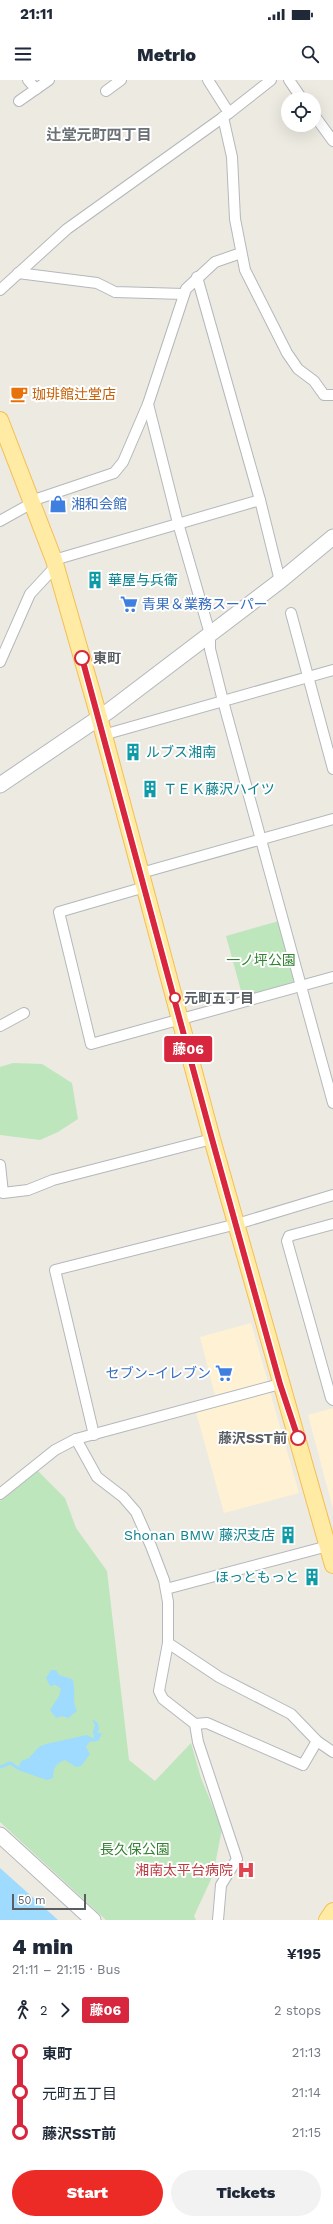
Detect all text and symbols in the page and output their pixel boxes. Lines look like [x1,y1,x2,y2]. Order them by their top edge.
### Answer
text: 21:11 [20,5,53,23]
icon: menu [12,43,34,65]
icon: search [299,43,321,65]
text: Metrio [137,44,196,65]
map controls [281,92,321,132]
button: locate [281,92,321,132]
district label: 辻堂元町四丁目 [46,126,152,144]
cafe icon: 珈琲館辻堂店 [9,384,29,404]
place label: 珈琲館辻堂店 [32,386,116,402]
shop icon: 湘和会館 [48,494,68,514]
place label: 湘和会館 [71,496,127,512]
building icon: 華屋与兵衛 [85,570,105,590]
place label: 華屋与兵衛 [108,572,178,588]
supermarket icon: 青果＆業務スーパー [119,594,139,614]
place label: 青果＆業務スーパー [142,596,268,612]
marker: 東町 [74,650,90,666]
place label: 東町 [93,650,121,666]
building icon: ルブス湘南 [123,742,143,762]
place label: ルブス湘南 [146,744,216,760]
building icon: ＴＥＫ藤沢ハイツ [140,779,160,799]
place label: ＴＥＫ藤沢ハイツ [163,781,275,797]
park label: 一ノ坪公園 [226,952,296,968]
place label: 元町五丁目 [184,990,254,1006]
marker: 元町五丁目 [169,992,181,1004]
line badge: 藤06 [165,1036,211,1062]
text: 藤06 [172,1041,204,1057]
supermarket icon: セブン-イレブン [214,1363,234,1383]
place label: セブン-イレブン [106,1365,211,1381]
place label: 藤沢SST前 [218,1430,287,1446]
marker: 藤沢SST前 [290,1430,306,1446]
building icon: Shonan BMW 藤沢支店 [278,1525,298,1545]
place label: Shonan BMW 藤沢支店 [124,1527,275,1543]
building icon: ほっともっと [302,1567,322,1587]
place label: ほっともっと [215,1569,299,1585]
park label: 長久保公園 [100,1841,170,1857]
hospital icon: 湘南太平台病院 [236,1860,256,1880]
place label: 湘南太平台病院 [135,1862,233,1878]
scale bar [12,1892,86,1911]
text: 50 m [18,1894,45,1907]
text: 4 min [12,1934,73,1959]
text: ¥195 [287,1945,321,1963]
text: 21:11 – 21:15 · Bus [12,1962,120,1977]
icon: walk [12,1999,34,2021]
icon: forward [54,1999,76,2021]
text: 藤06 [90,2002,121,2018]
text: 2 [40,2003,48,2018]
text: 2 stops [274,2003,321,2018]
text: 東町 [42,2045,72,2063]
text: 21:13 [292,2045,321,2060]
text: 元町五丁目 [42,2085,117,2103]
text: 21:14 [291,2085,321,2100]
text: 藤沢SST前 [42,2125,116,2143]
text: 21:15 [292,2125,321,2140]
button: Start [12,2170,163,2216]
button: Tickets [171,2170,321,2216]

